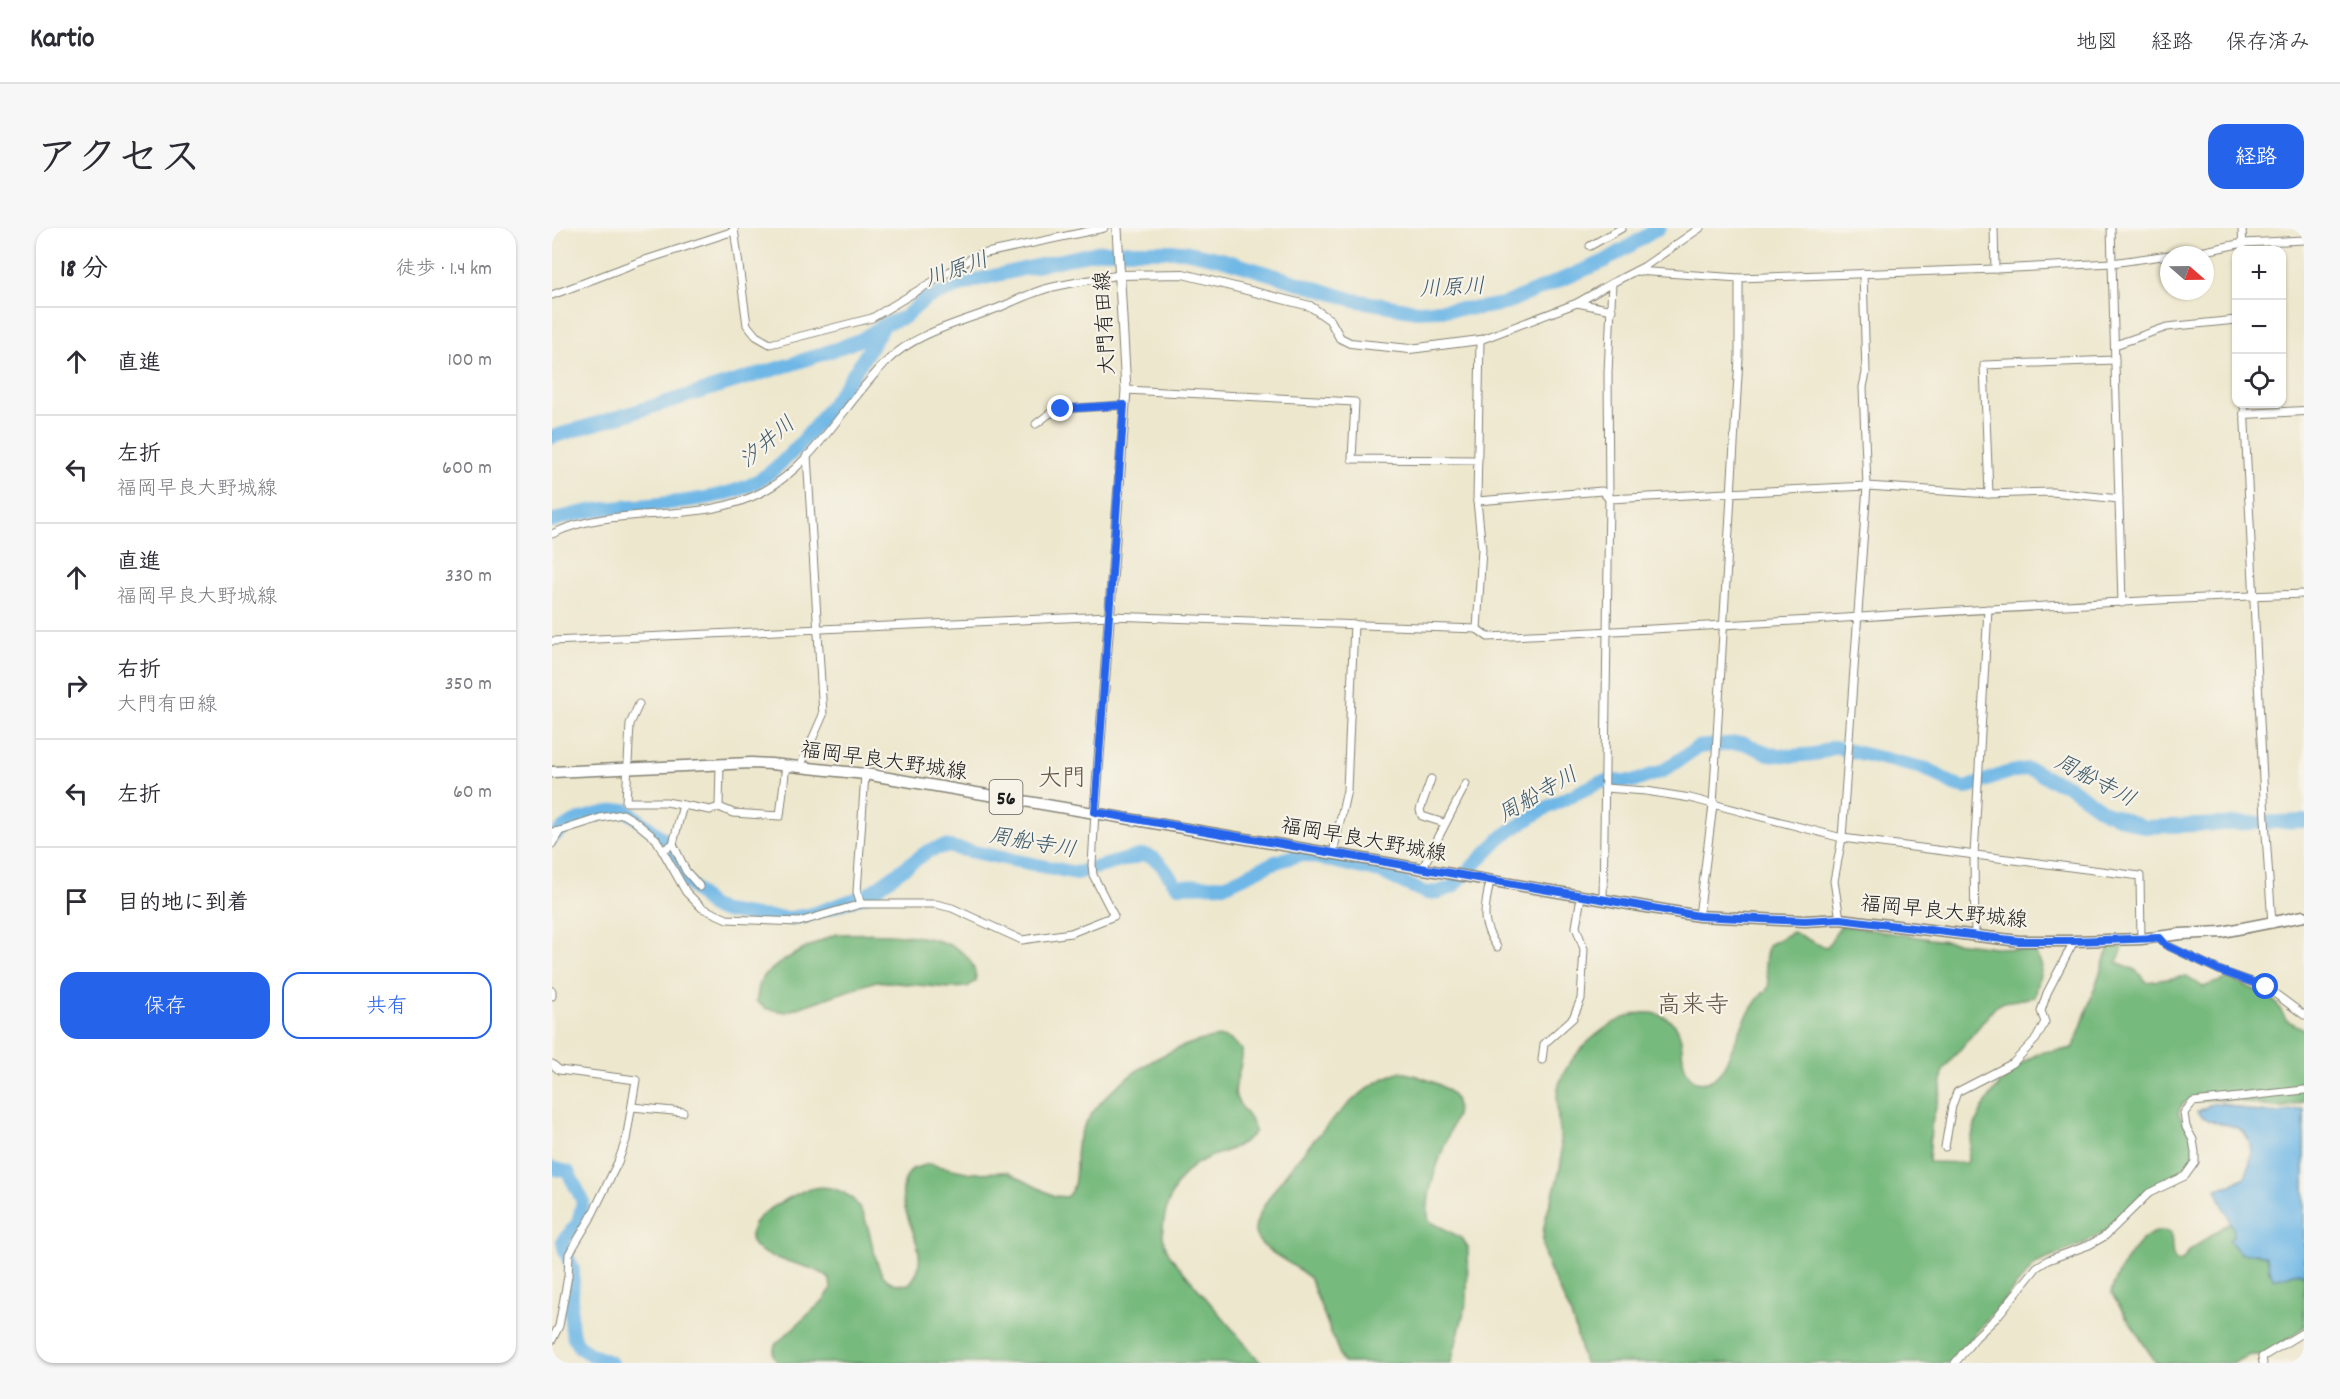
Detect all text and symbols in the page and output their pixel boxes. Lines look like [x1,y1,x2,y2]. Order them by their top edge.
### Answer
text: Kartio [30,21,94,61]
text: 地図 [2076,29,2118,59]
text: 経路 [2151,29,2193,59]
text: 保存済み [2226,29,2310,59]
button: 経路 [2208,124,2304,189]
text: アクセス [36,132,201,192]
water label: 川原川 [921,246,993,297]
north arrow [2160,246,2214,300]
map controls [2232,246,2286,408]
button: + [2232,246,2286,300]
text: 18 分 [60,252,108,289]
text: 徒歩 · 1.4 km [396,256,492,284]
street label: 大門有田線 [1089,270,1125,376]
water label: 川原川 [1418,272,1486,307]
button: − [2232,300,2286,354]
icon: ahead [60,345,93,378]
text: 100 m [448,347,492,375]
text: 直進 [117,349,161,380]
button: locate [2232,354,2286,408]
route end [1047,395,1073,421]
water label: 汐井川 [733,410,803,477]
text: 左折 [117,440,161,471]
icon: left [60,453,93,486]
text: 600 m [442,455,492,483]
text: 福岡早良大野城線 [117,476,277,504]
text: 直進 [117,548,161,579]
icon: ahead [60,561,93,594]
text: 330 m [445,563,492,591]
text: 福岡早良大野城線 [117,584,277,612]
text: 右折 [117,656,161,687]
icon: right [60,669,93,702]
text: 350 m [445,671,492,699]
text: 大門有田線 [117,692,217,720]
street label: 福岡早良大野城線 [798,736,969,790]
water label: 周船寺川 [2048,748,2140,816]
water label: 周船寺川 [1493,761,1585,831]
district label: 大門 [1038,763,1086,797]
icon: left [60,777,93,810]
text: 60 m [453,779,492,807]
road number: 56 [990,780,1022,814]
text: 左折 [117,781,161,812]
street label: 福岡早良大野城線 [1278,813,1449,871]
water label: 周船寺川 [986,822,1078,867]
icon: arrive [60,885,93,918]
text: 目的地に到着 [117,889,249,920]
street label: 福岡早良大野城線 [1859,890,2029,938]
button: 保存 [60,972,270,1039]
button: 共有 [282,972,492,1039]
route start [2252,973,2278,999]
district label: 高来寺 [1657,990,1729,1024]

